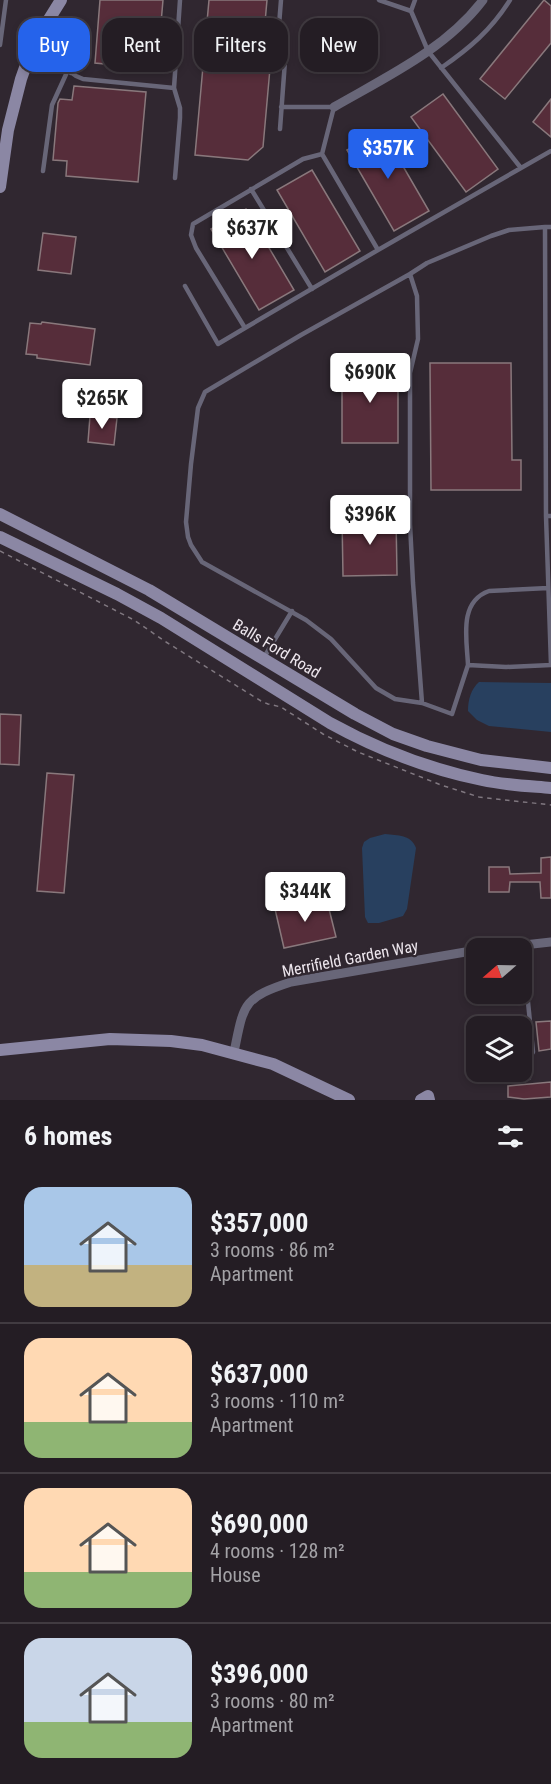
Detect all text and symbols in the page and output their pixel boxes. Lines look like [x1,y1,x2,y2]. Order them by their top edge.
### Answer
chip: Buy [18,18,90,72]
chip: Rent [102,18,182,72]
chip: Filters [194,18,288,72]
chip: New [300,18,378,72]
pin: $357K [346,129,430,180]
text: $357K [362,136,414,160]
pin: $637K [210,209,294,260]
text: $637K [226,216,278,240]
pin: $690K [328,353,412,404]
text: $690K [344,360,396,384]
pin: $265K [60,379,144,430]
text: $265K [76,386,128,410]
pin: $396K [328,495,412,546]
text: $396K [344,502,396,526]
street label: Balls Ford Road [230,615,324,682]
pin: $344K [263,872,347,923]
text: $344K [279,879,331,903]
street label: Merrifield Garden Way [280,936,420,981]
north arrow [466,938,532,1004]
map controls [466,938,532,1082]
button: layers [466,1016,532,1082]
icon: filters [494,1120,527,1153]
text: 6 homes [24,1121,112,1151]
text: $357,000 [210,1208,308,1238]
icon: home [72,1211,144,1283]
text: 3 rooms · 86 m² [210,1238,335,1262]
text: Apartment [210,1262,294,1286]
text: $637,000 [210,1359,308,1389]
icon: home [72,1362,144,1434]
text: 3 rooms · 110 m² [210,1389,345,1413]
text: Apartment [210,1413,294,1437]
text: $690,000 [210,1509,308,1539]
icon: home [72,1512,144,1584]
text: 4 rooms · 128 m² [210,1539,345,1563]
text: House [210,1563,261,1587]
text: $396,000 [210,1659,308,1689]
icon: home [72,1662,144,1734]
text: 3 rooms · 80 m² [210,1689,335,1713]
text: Apartment [210,1713,294,1737]

